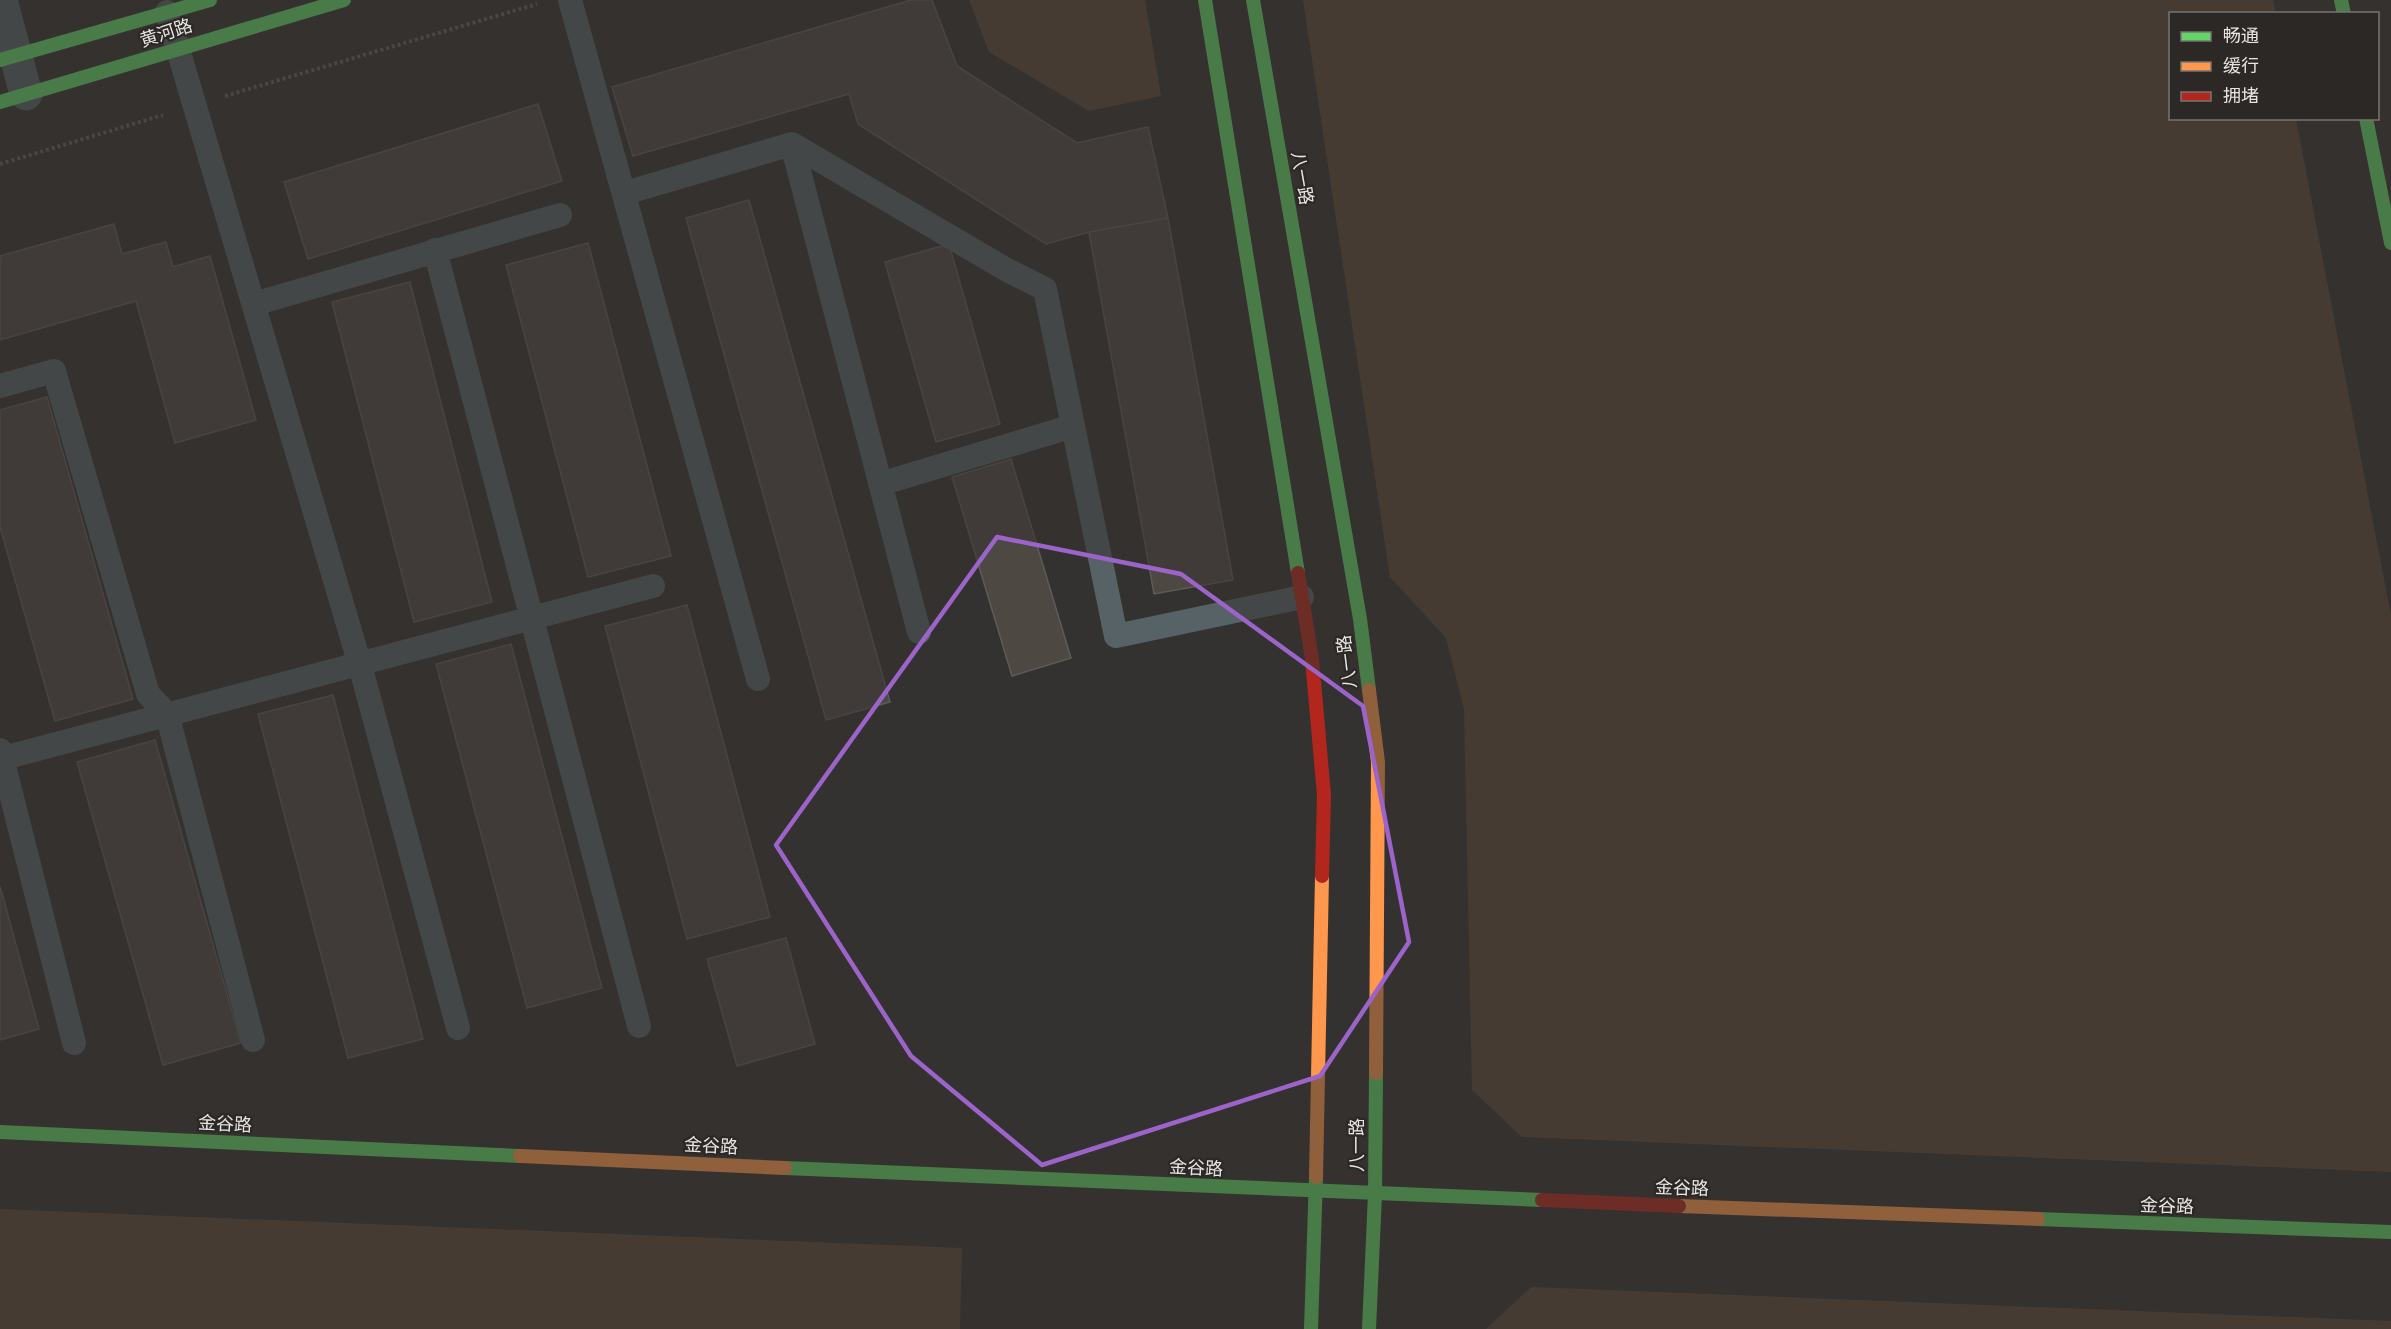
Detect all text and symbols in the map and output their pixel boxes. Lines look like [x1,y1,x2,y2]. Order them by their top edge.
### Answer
legend [2169,12,2379,120]
street label: 黄河路 [137,14,195,51]
text: 畅通 [2223,25,2259,46]
text: 缓行 [2223,55,2259,76]
text: 拥堵 [2223,85,2259,106]
street label: 八一路 [1287,150,1318,206]
street label: 八一路 [1333,634,1360,690]
street label: 金谷路 [198,1112,253,1135]
street label: 八一路 [1346,1118,1367,1172]
street label: 金谷路 [684,1134,739,1157]
street label: 金谷路 [1169,1156,1224,1179]
street label: 金谷路 [1655,1176,1709,1199]
street label: 金谷路 [2140,1194,2194,1217]

